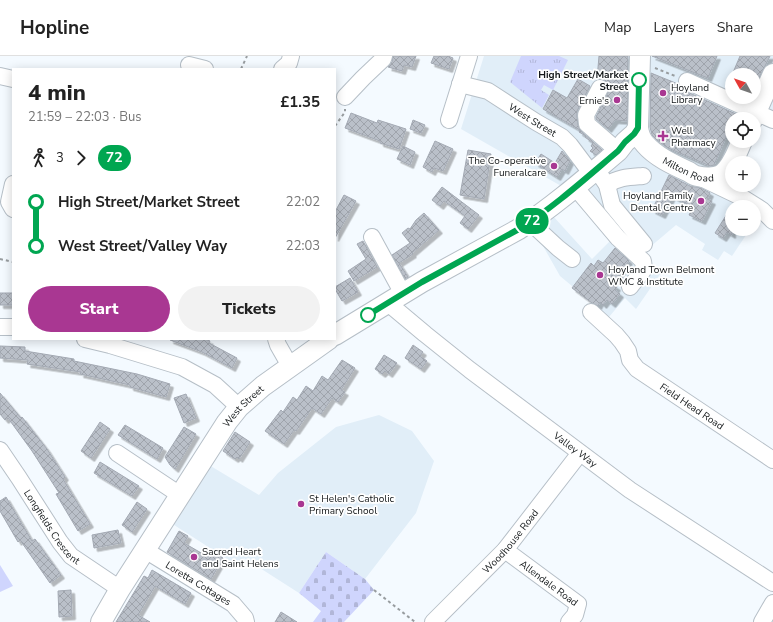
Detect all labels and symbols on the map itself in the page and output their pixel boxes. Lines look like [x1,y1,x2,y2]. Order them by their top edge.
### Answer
place label: High Street/Market Street [538,68,628,94]
north arrow [725,68,761,104]
marker: High Street/Market Street [631,72,647,88]
place label: Hoyland Library [671,81,709,107]
marker: Hoyland Library [658,88,668,98]
place label: Ernie's [579,94,609,108]
marker: Ernie's [612,95,622,105]
street label: West Street [506,100,559,141]
place label: Well Pharmacy [671,124,716,150]
marker: Well Pharmacy [658,131,668,141]
place label: The Co-operative Funeralcare [468,154,546,180]
street label: Milton Road [660,154,715,185]
marker: The Co-operative Funeralcare [549,161,559,171]
place label: Hoyland Family Dental Centre [623,189,694,215]
marker: Hoyland Family Dental Centre [696,196,706,206]
line badge: 72 [514,208,550,234]
place label: Hoyland Town Belmont WMC & Institute [608,263,715,289]
marker: Hoyland Town Belmont WMC & Institute [595,270,605,280]
unlabelled marker [360,307,376,323]
street label: Field Head Road [657,380,727,433]
street label: West Street [220,382,267,430]
street label: Valley Way [550,428,601,472]
street label: Longfields Crescent [20,487,83,568]
place label: St Helen's Catholic Primary School [309,492,395,518]
marker: St Helen's Catholic Primary School [296,499,306,509]
street label: Woodhouse Road [480,506,542,577]
place label: Sacred Heart and Saint Helens [202,545,279,571]
marker: Sacred Heart and Saint Helens [189,552,199,562]
street label: Allendale Road [517,557,581,610]
street label: Loretta Cottages [163,558,234,609]

